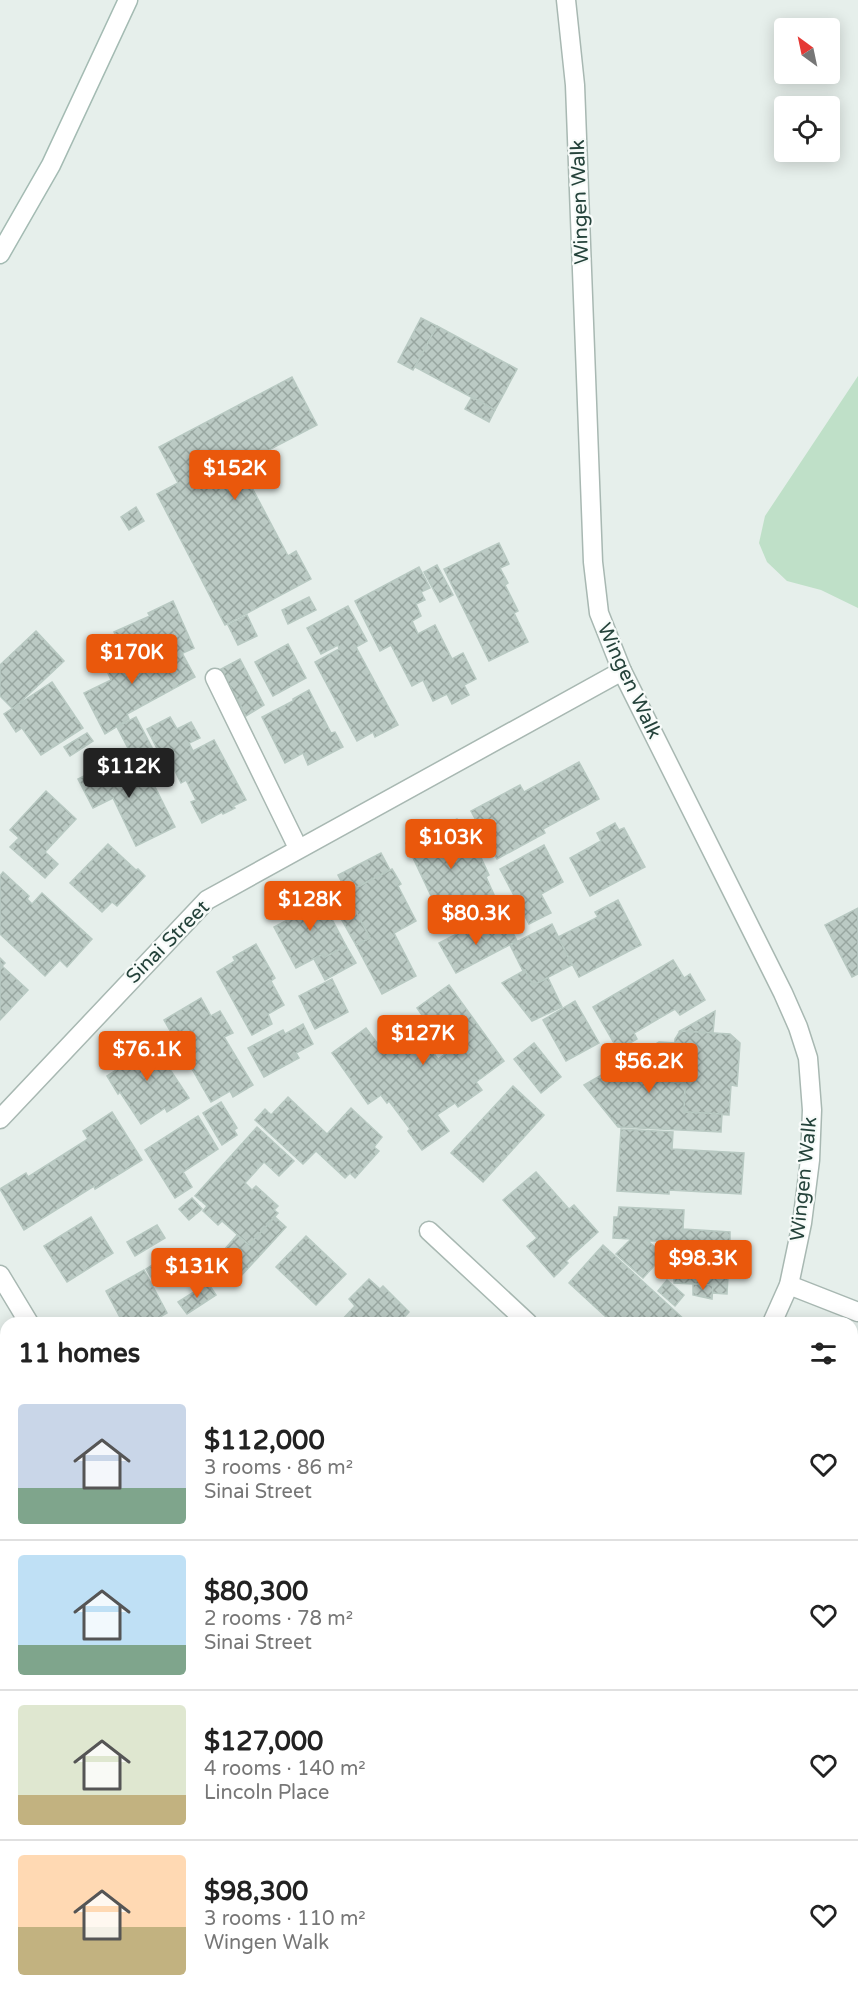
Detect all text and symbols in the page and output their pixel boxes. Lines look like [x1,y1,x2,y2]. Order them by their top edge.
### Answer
north arrow [774,18,840,84]
map controls [774,18,840,162]
button: locate [774,96,840,162]
street label: Wingen Walk [566,139,594,265]
pin: $152K [193,450,277,501]
text: $152K [203,457,267,481]
street label: Wingen Walk [592,619,666,743]
pin: $170K [90,634,174,685]
text: $170K [100,641,164,665]
pin: $112K [87,748,171,799]
text: $112K [97,755,161,779]
pin: $103K [409,819,493,870]
text: $103K [419,826,483,850]
pin: $128K [268,881,352,932]
text: $128K [278,888,342,912]
street label: Sinai Street [121,895,215,989]
pin: $80.3K [427,895,525,946]
text: $80.3K [442,902,510,926]
pin: $127K [381,1015,465,1066]
text: $127K [391,1022,455,1046]
pin: $76.1K [98,1031,196,1082]
text: $76.1K [113,1038,181,1062]
pin: $56.2K [600,1043,698,1094]
text: $56.2K [615,1050,683,1074]
street label: Wingen Walk [786,1115,822,1242]
pin: $98.3K [654,1240,752,1291]
text: $98.3K [669,1247,737,1271]
pin: $131K [155,1248,239,1299]
text: $131K [165,1255,229,1279]
icon: filters [807,1337,840,1370]
text: 11 homes [18,1338,140,1369]
text: $112,000 [204,1425,325,1456]
icon: home [66,1428,138,1500]
icon: heart [807,1448,840,1481]
text: 3 rooms · 86 m² [204,1456,353,1480]
text: Sinai Street [204,1480,312,1504]
text: $80,300 [204,1576,308,1607]
icon: home [66,1579,138,1651]
icon: heart [807,1599,840,1632]
text: 2 rooms · 78 m² [204,1607,353,1631]
text: Sinai Street [204,1631,312,1655]
text: $127,000 [204,1726,323,1757]
icon: home [66,1729,138,1801]
icon: heart [807,1749,840,1782]
text: 4 rooms · 140 m² [204,1757,366,1781]
text: Lincoln Place [204,1781,329,1805]
text: $98,300 [204,1876,308,1907]
icon: home [66,1879,138,1951]
icon: heart [807,1899,840,1932]
text: 3 rooms · 110 m² [204,1907,366,1931]
text: Wingen Walk [204,1931,329,1955]

